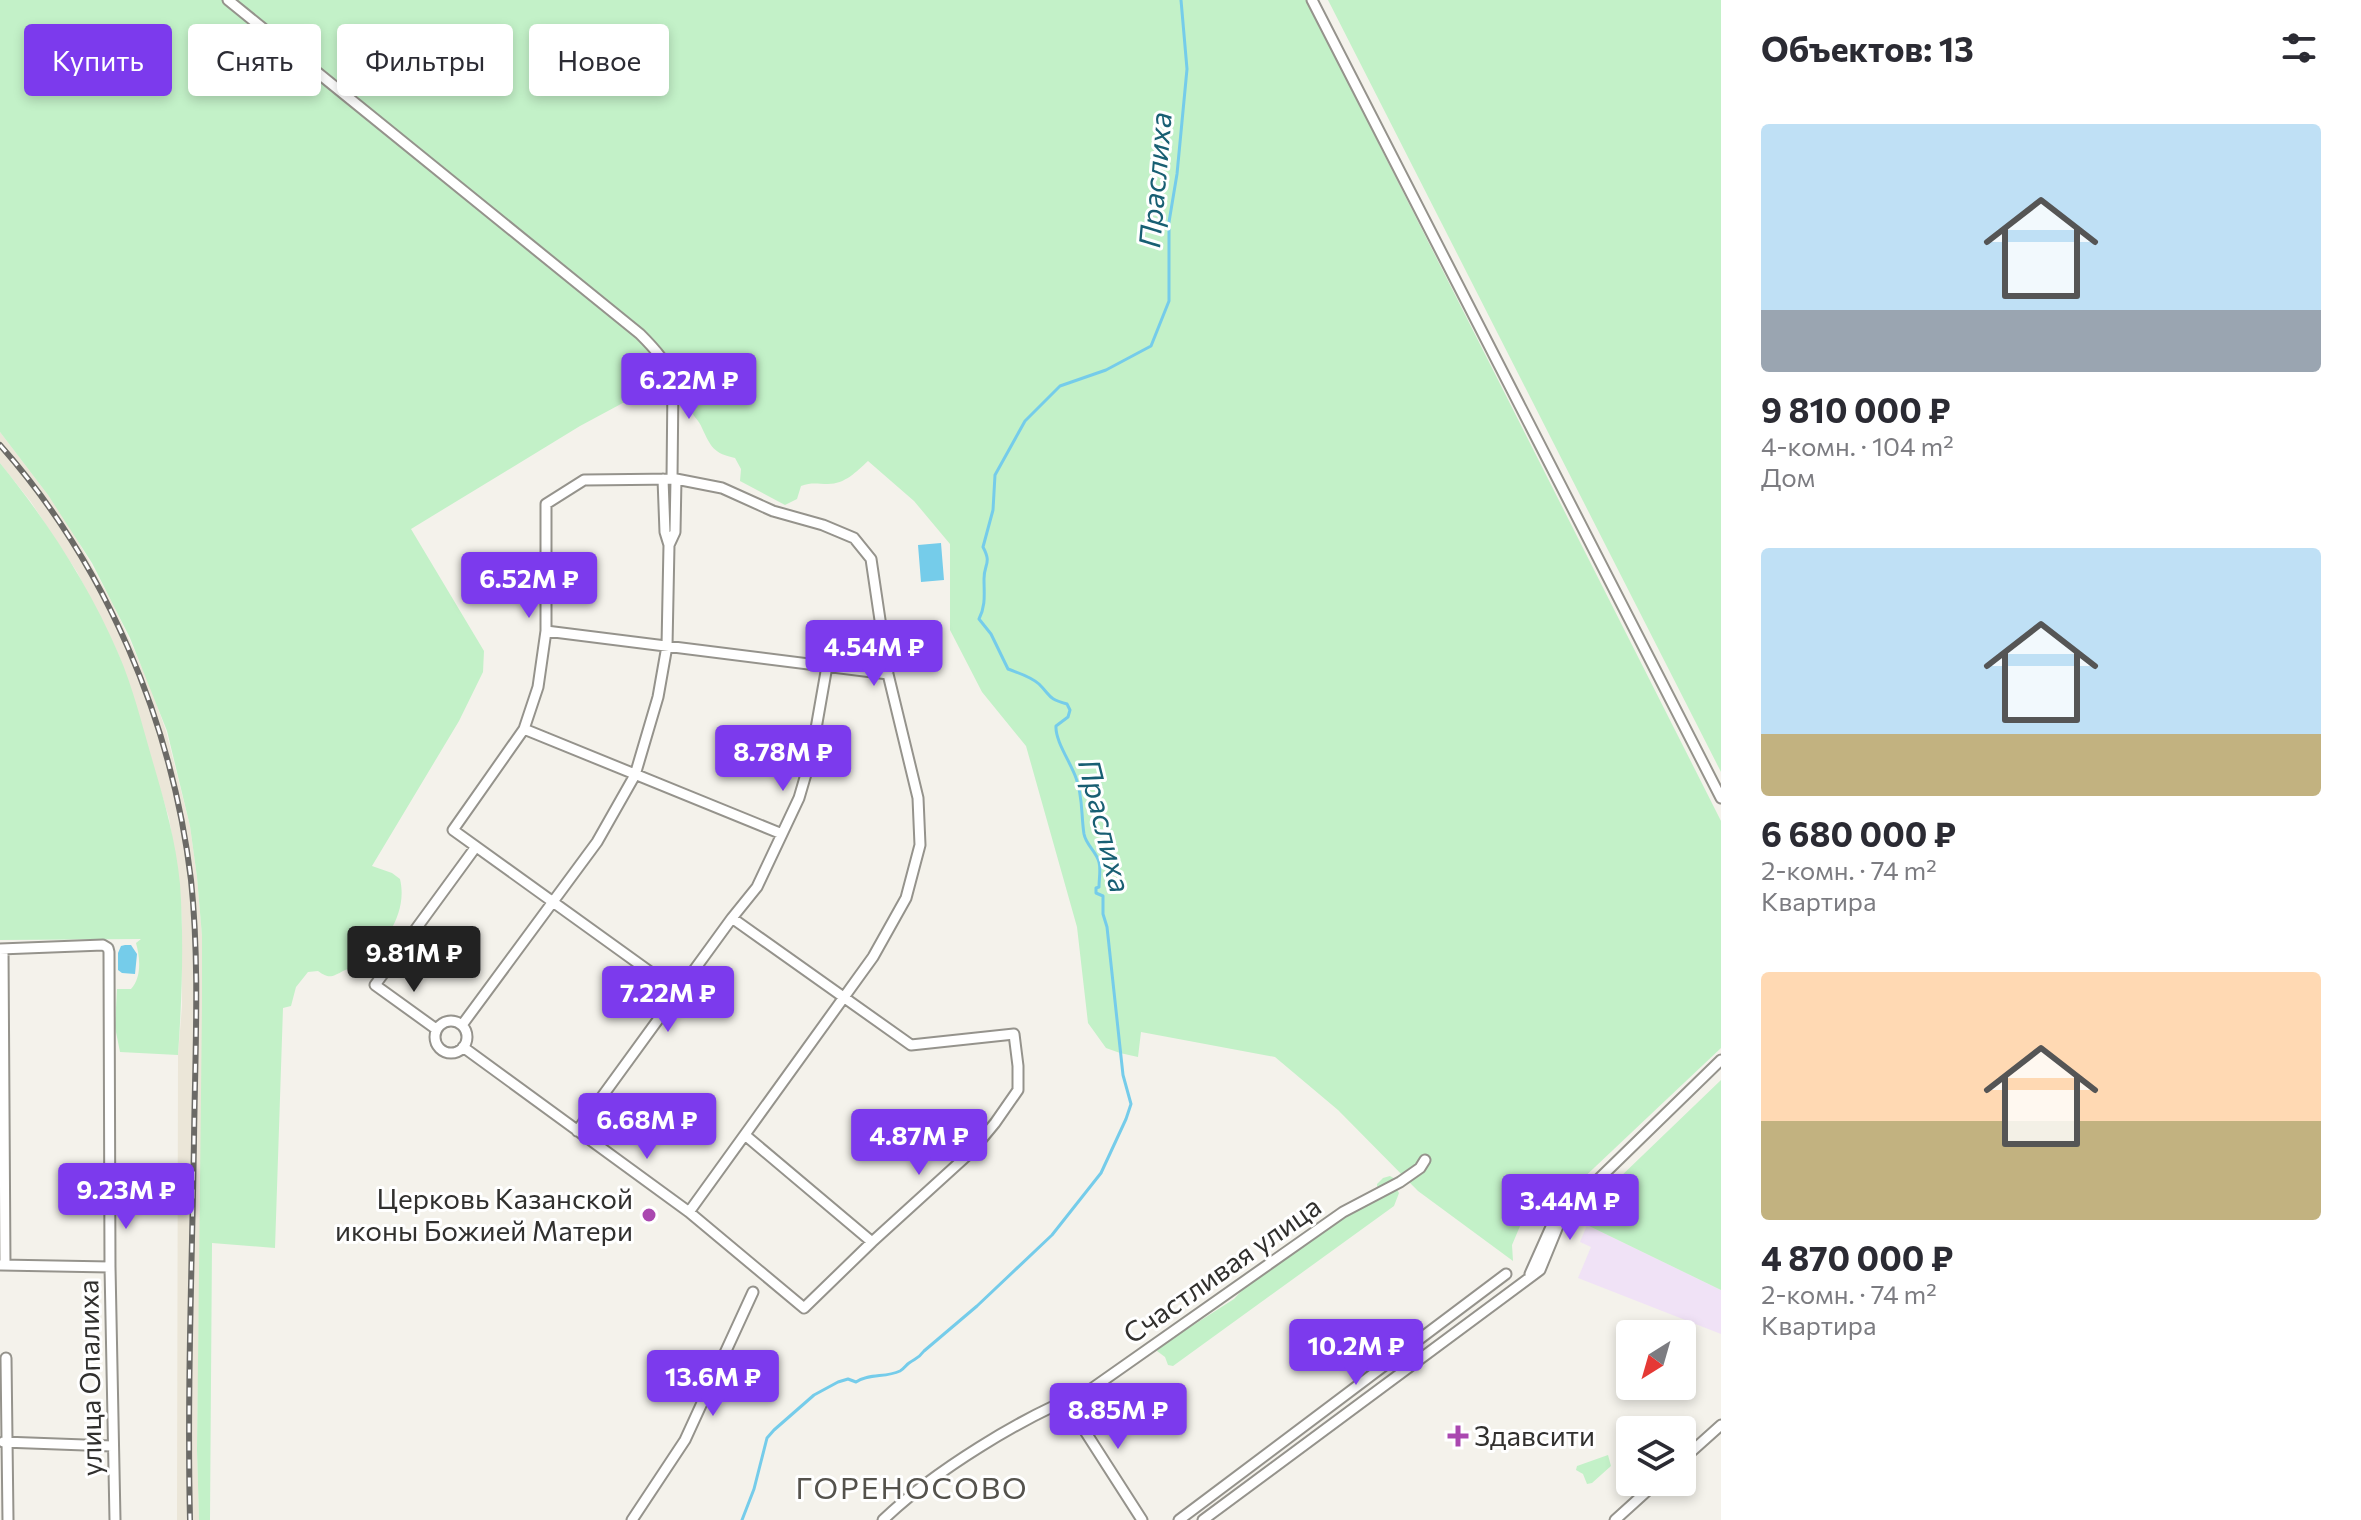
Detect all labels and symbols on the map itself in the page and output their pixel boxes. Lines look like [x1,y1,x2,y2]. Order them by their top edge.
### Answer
water label: Праслиха [1129,110,1178,249]
pin: 6.22M ₽ [615,353,763,421]
pin: 6.52M ₽ [455,552,603,620]
pin: 4.54M ₽ [800,620,948,688]
pin: 8.78M ₽ [709,725,857,793]
water label: Праслиха [1072,755,1141,896]
pin: 9.81M ₽ [340,926,488,994]
pin: 7.22M ₽ [594,966,742,1034]
pin: 6.68M ₽ [573,1093,721,1161]
pin: 4.87M ₽ [845,1109,993,1177]
pin: 9.23M ₽ [52,1163,200,1231]
pin: 3.44M ₽ [1496,1174,1644,1242]
place label: Церковь Казанской иконы Божией Матери [335,1181,633,1247]
street label: Счастливая улица [1116,1188,1327,1350]
marker: Церковь Казанской иконы Божией Матери [640,1206,658,1224]
street label: улица Опалиха [70,1279,108,1477]
pin: 10.2M ₽ [1282,1319,1430,1387]
north arrow [1616,1320,1696,1400]
pin: 13.6M ₽ [639,1350,787,1418]
pin: 8.85M ₽ [1044,1383,1192,1451]
place label: Здавсити [1474,1418,1595,1452]
marker: Здавсити [1449,1427,1467,1445]
district label: ГОРЕНОСОВО [795,1468,1029,1505]

